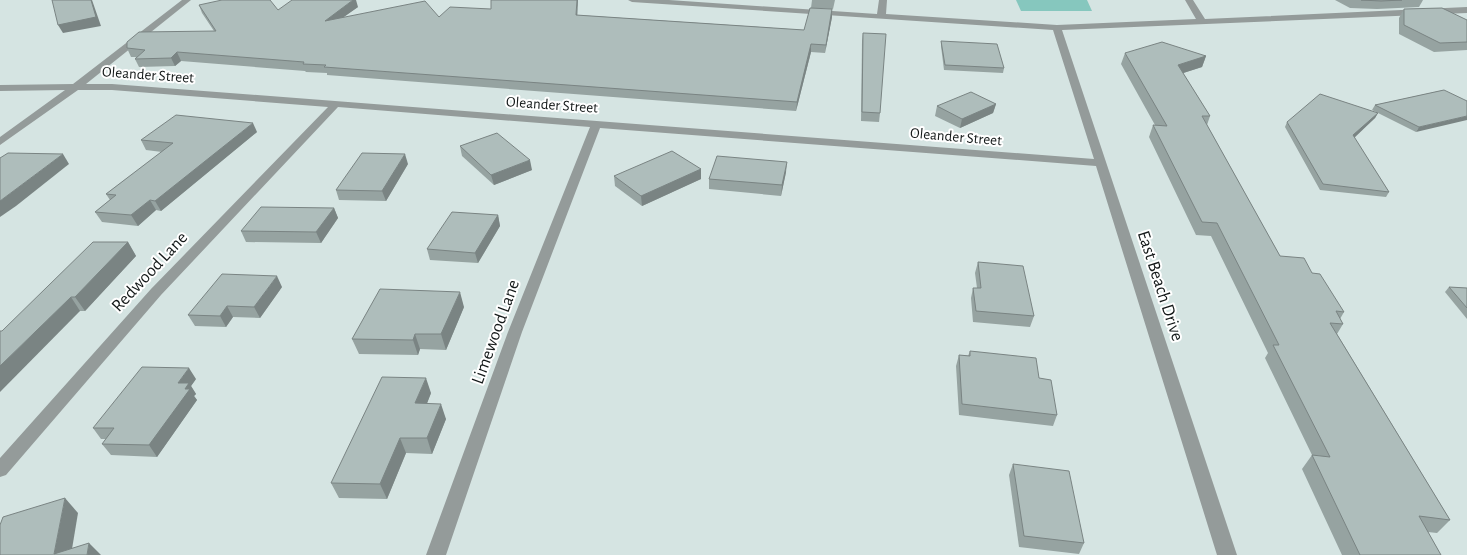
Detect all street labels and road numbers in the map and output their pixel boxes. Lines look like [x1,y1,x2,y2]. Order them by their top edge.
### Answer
street label: Oleander Street [102,64,195,86]
street label: Oleander Street [506,94,599,116]
street label: Oleander Street [910,126,1003,148]
street label: Redwood Lane [109,229,191,315]
street label: East Beach Drive [1134,229,1186,343]
street label: Limewood Lane [469,277,523,387]

